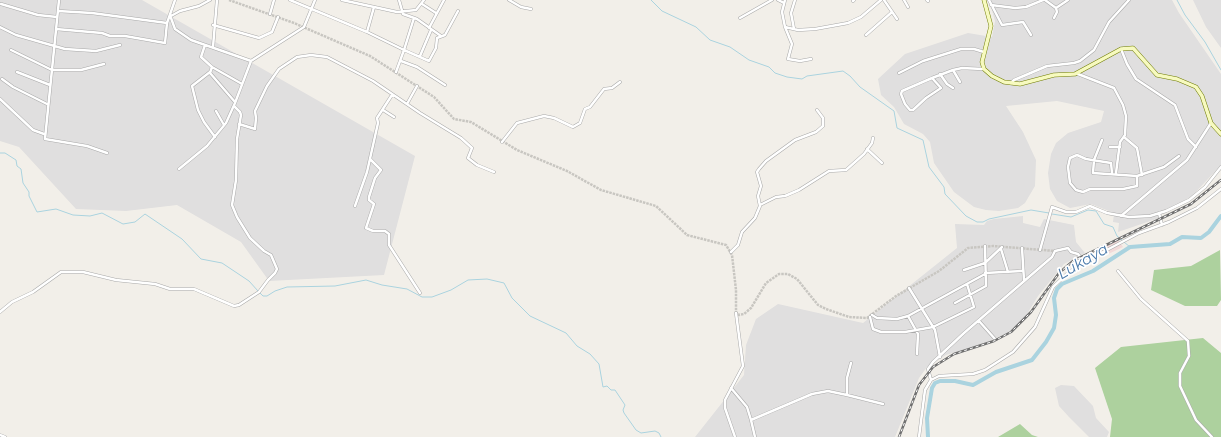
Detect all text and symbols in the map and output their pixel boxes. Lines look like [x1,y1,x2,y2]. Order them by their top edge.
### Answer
water label: Lukaya [1054,240,1112,284]

